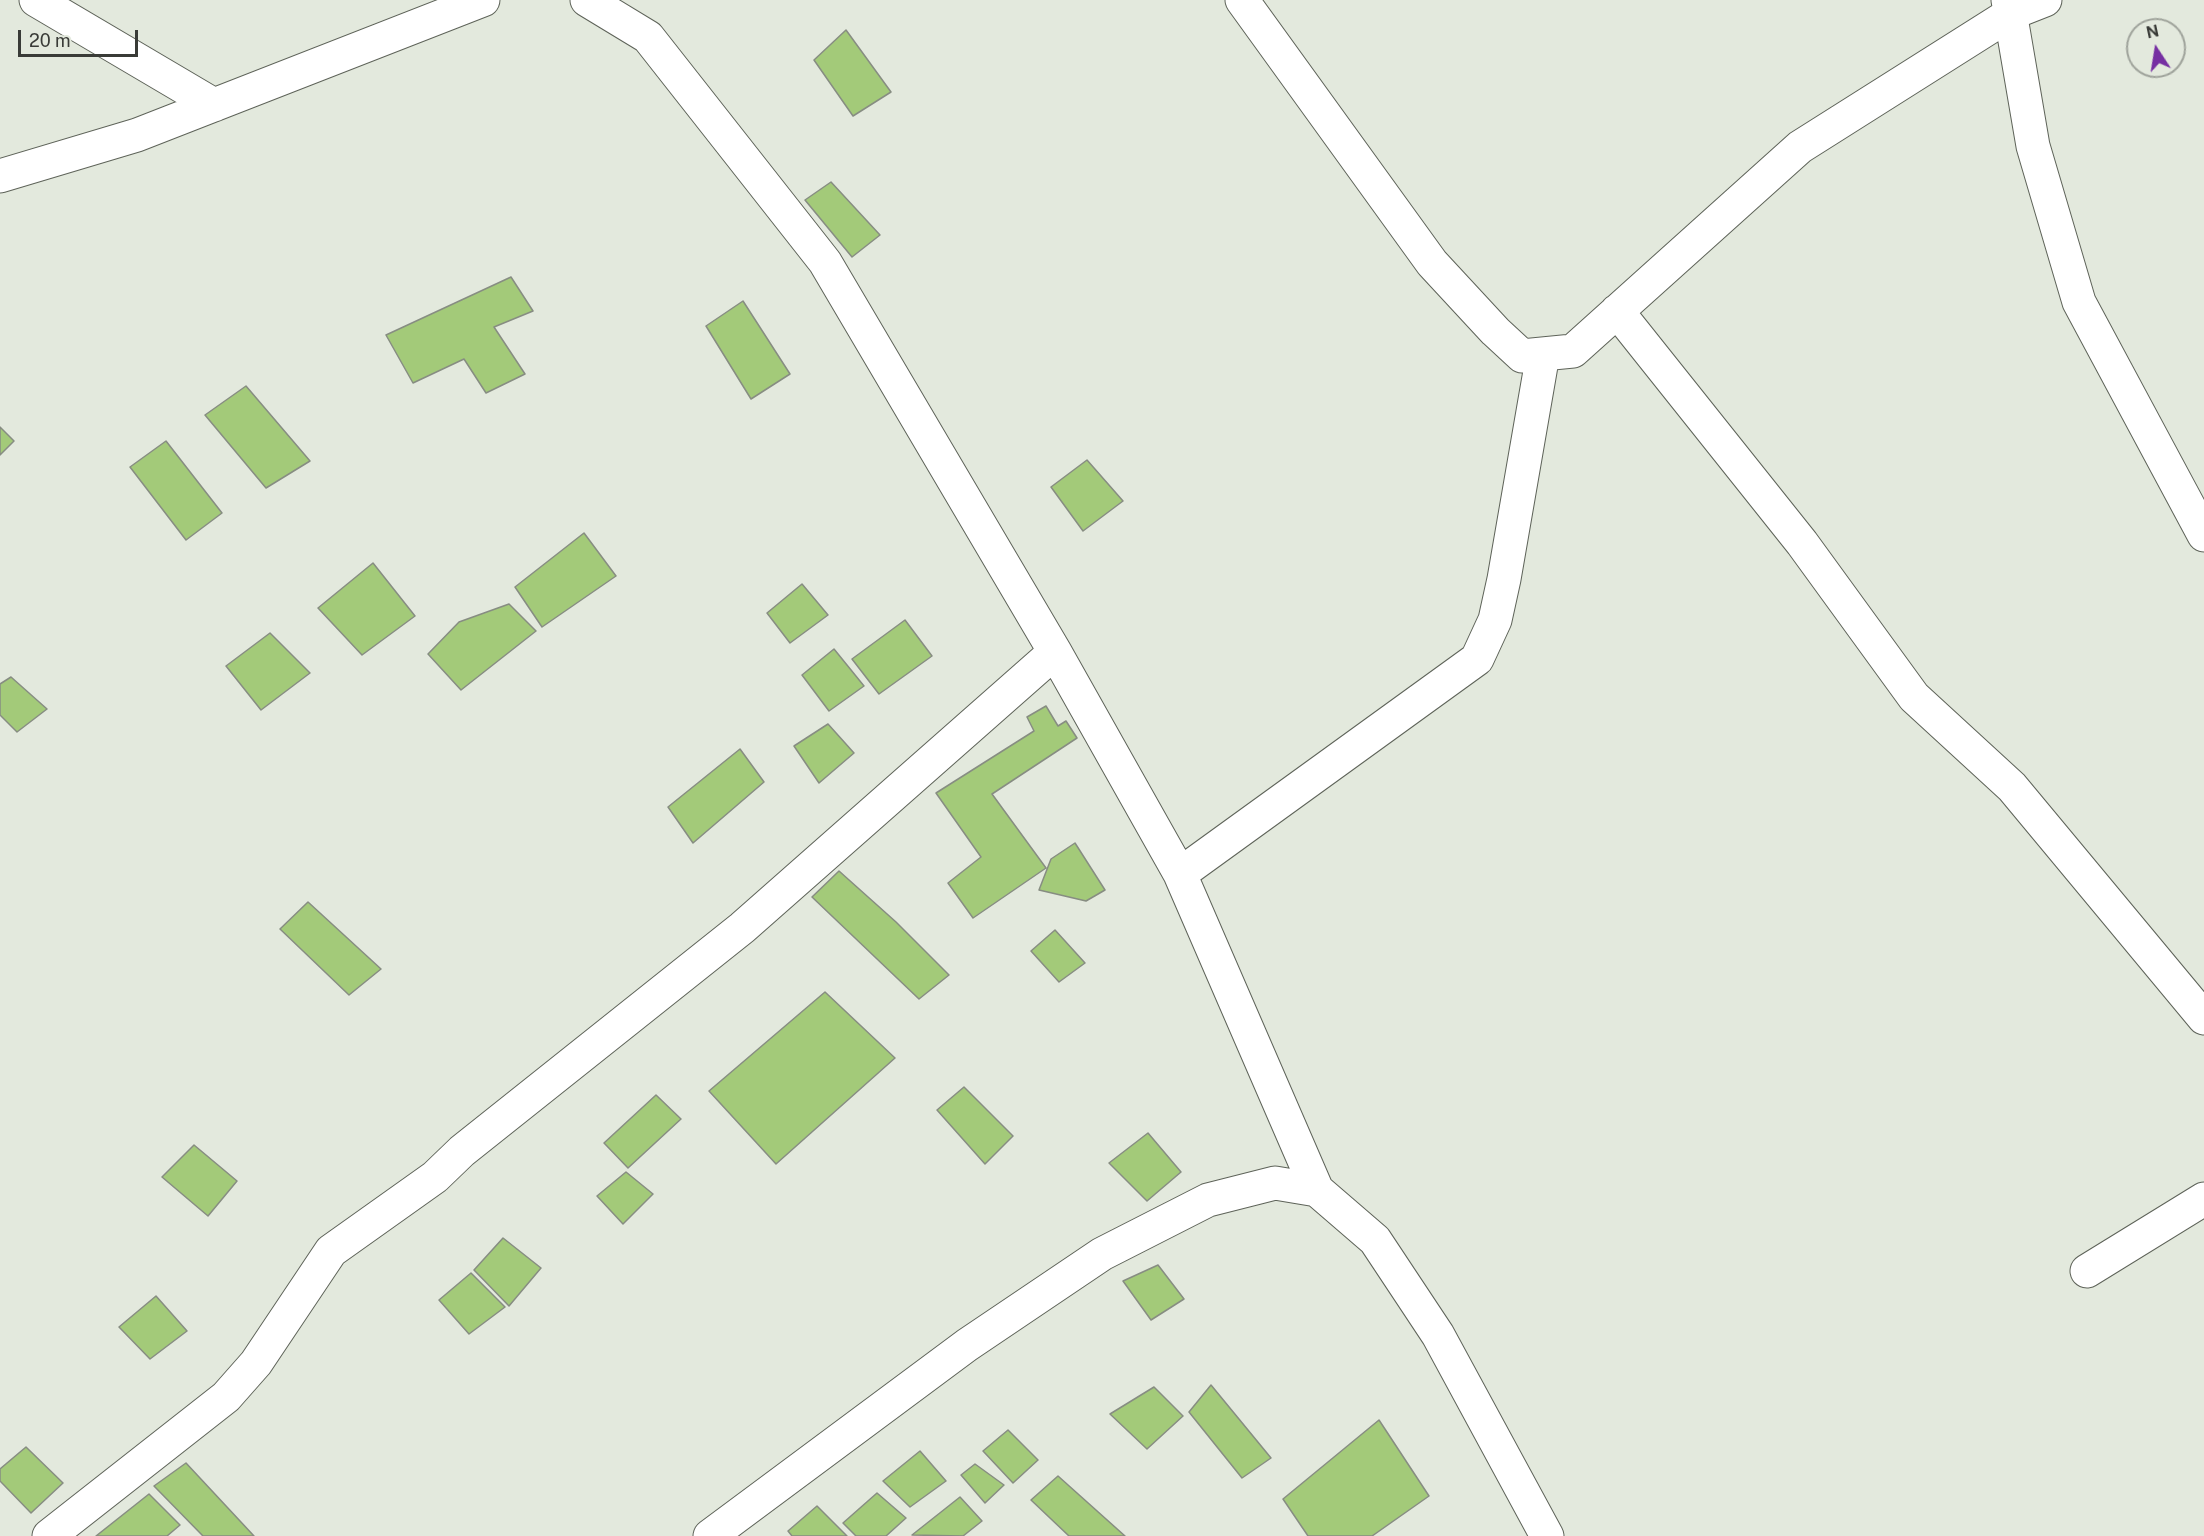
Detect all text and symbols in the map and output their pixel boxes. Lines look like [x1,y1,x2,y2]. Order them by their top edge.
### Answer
scale bar [21,18,141,56]
north arrow [2126,18,2186,78]
text: N [2144,21,2161,42]
text: 20 m [29,30,71,51]

